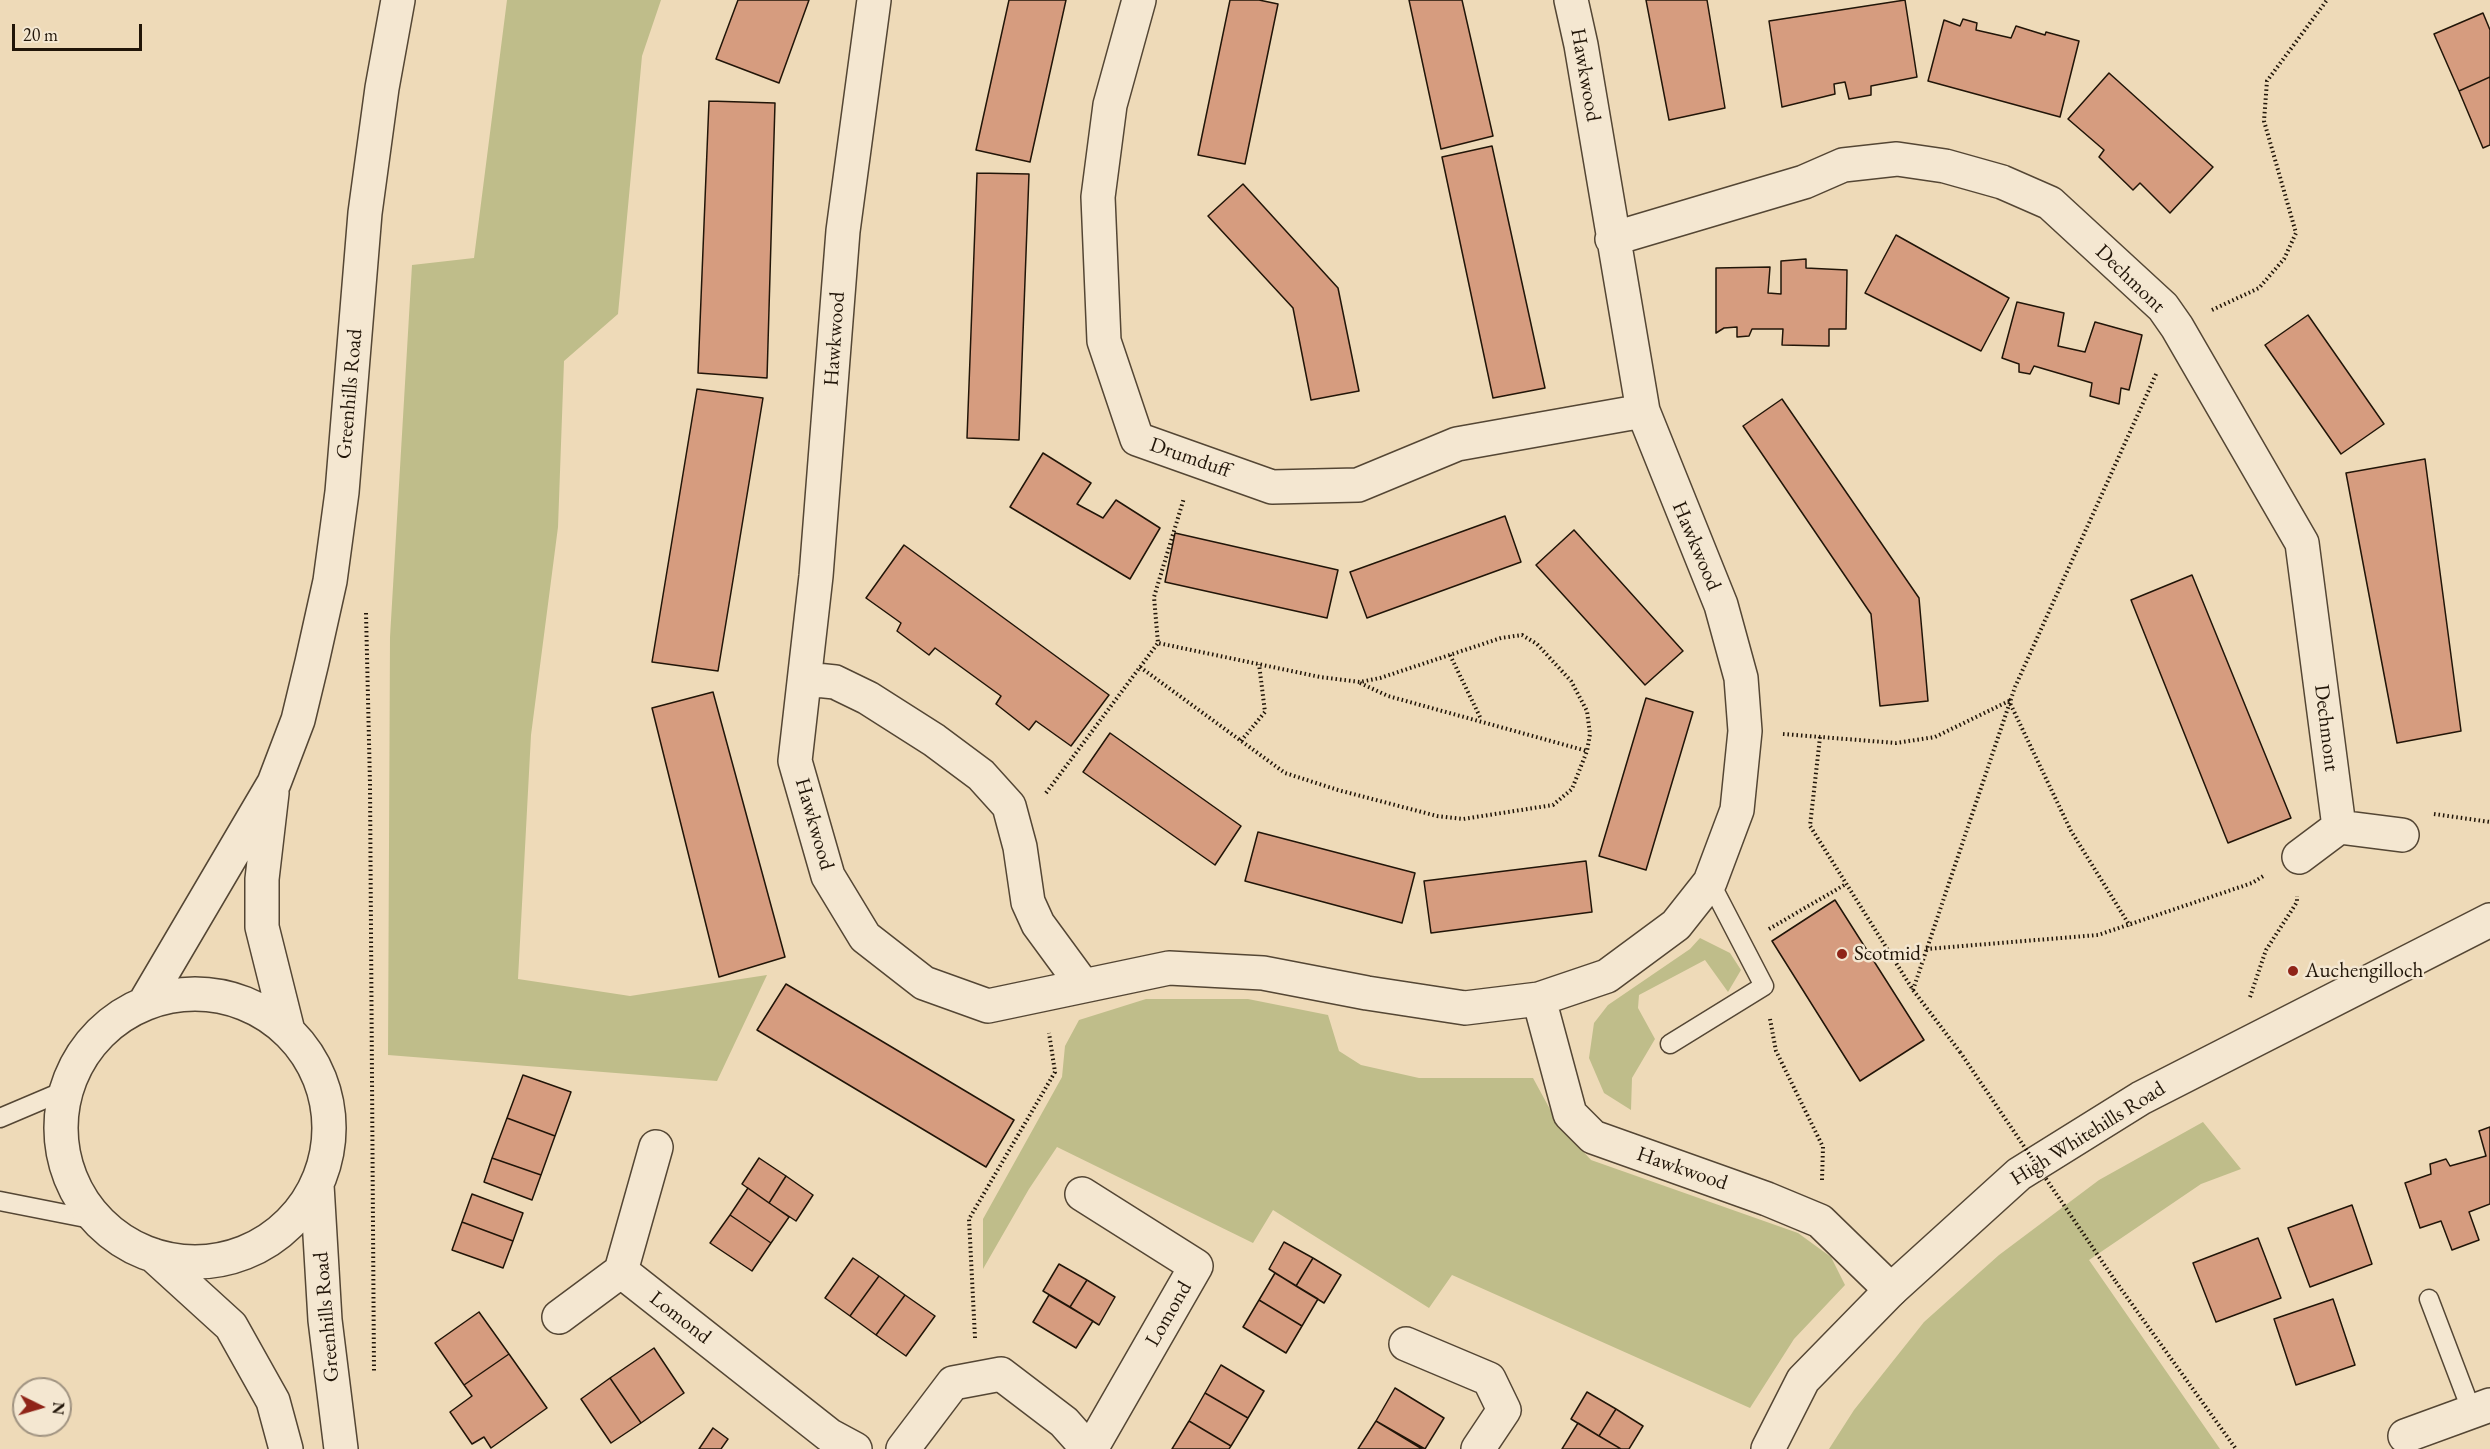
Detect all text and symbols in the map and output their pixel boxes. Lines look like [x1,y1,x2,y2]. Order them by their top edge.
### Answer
scale bar [15,12,146,50]
text: 20 m [23,23,58,46]
street label: Hawkwood [1564,26,1606,124]
street label: Dechmont [2090,240,2170,318]
street label: Hawkwood [819,291,851,387]
street label: Greenhills Road [332,328,368,460]
street label: Drumduff [1146,432,1234,484]
street label: Hawkwood [1666,498,1726,594]
street label: Dechmont [2308,683,2344,773]
street label: Hawkwood [789,775,839,873]
place label: Scotmid [1854,941,1921,967]
marker: Scotmid [1835,947,1849,961]
place label: Auchengilloch [2305,958,2423,984]
marker: Auchengilloch [2286,964,2300,978]
street label: High Whitehills Road [2006,1076,2170,1192]
street label: Hawkwood [1633,1142,1731,1196]
street label: Greenhills Road [309,1251,345,1383]
street label: Lomond [1140,1277,1198,1351]
street label: Lomond [644,1286,716,1350]
north arrow [12,1377,72,1437]
text: N [47,1401,69,1416]

